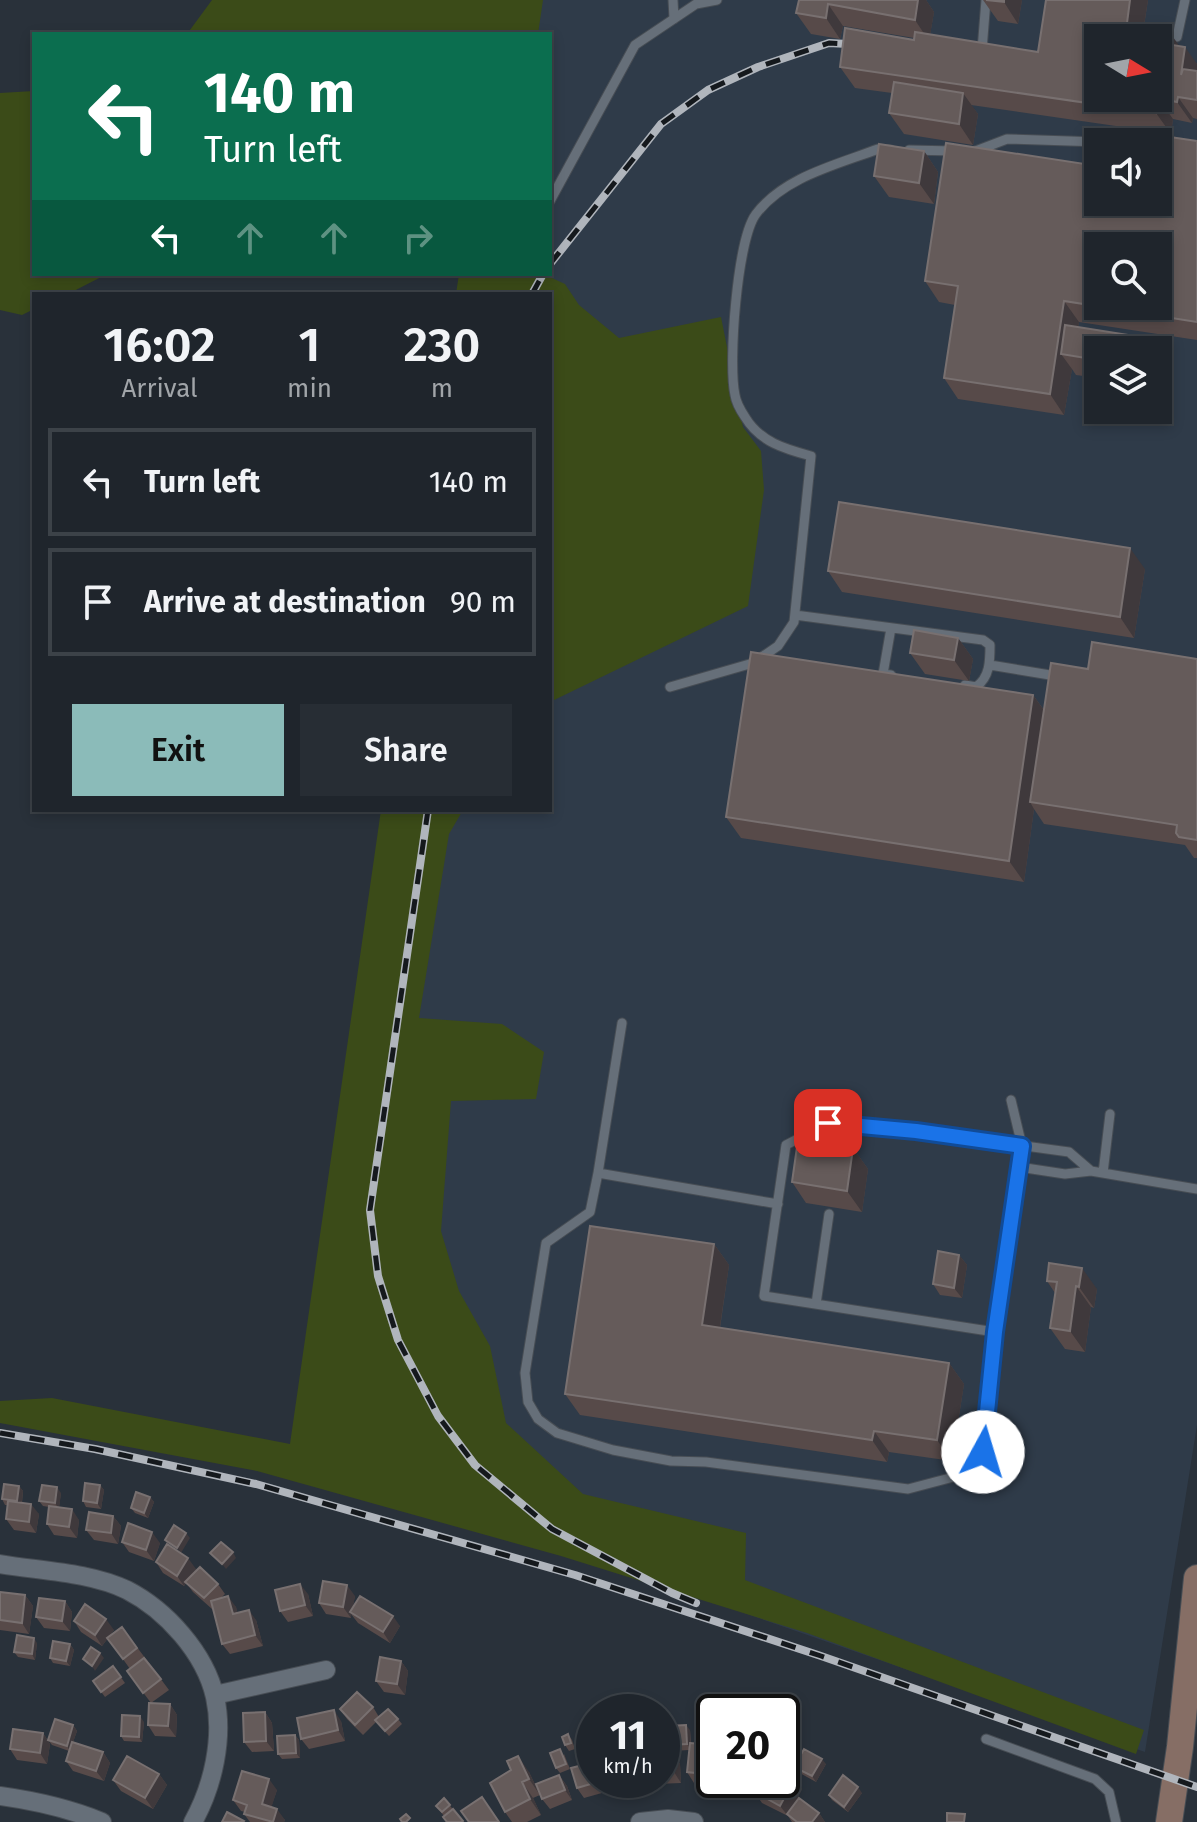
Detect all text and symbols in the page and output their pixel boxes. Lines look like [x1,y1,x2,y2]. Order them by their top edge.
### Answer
north arrow [1084,24,1172,112]
map controls [1084,24,1172,424]
text: 140 m [204,60,355,127]
icon: left [72,64,176,168]
text: Turn left [204,128,342,172]
button: sound [1084,128,1172,216]
icon: left [144,216,188,260]
icon: ahead [228,216,272,260]
icon: ahead [312,216,356,260]
icon: right [396,216,440,260]
button: search [1084,232,1172,320]
text: 16:02 [104,316,216,374]
text: 1 [299,316,320,374]
text: 230 [404,316,480,374]
button: layers [1084,336,1172,424]
text: Arrival [121,373,198,404]
text: min [287,373,332,404]
text: m [431,373,453,404]
icon: left [76,460,120,504]
text: Turn left [144,464,260,500]
text: 140 m [429,464,508,500]
icon: arrive [76,580,120,624]
text: Arrive at destination [144,584,426,620]
text: 90 m [450,584,516,620]
button: Exit [72,704,284,796]
button: Share [300,704,512,796]
pin [794,1089,862,1157]
icon: arrive [806,1101,850,1145]
position arrow [941,1410,1025,1494]
speed limit sign: 20 [696,1694,800,1798]
text: 11 [610,1712,646,1760]
text: km/h [603,1754,653,1778]

